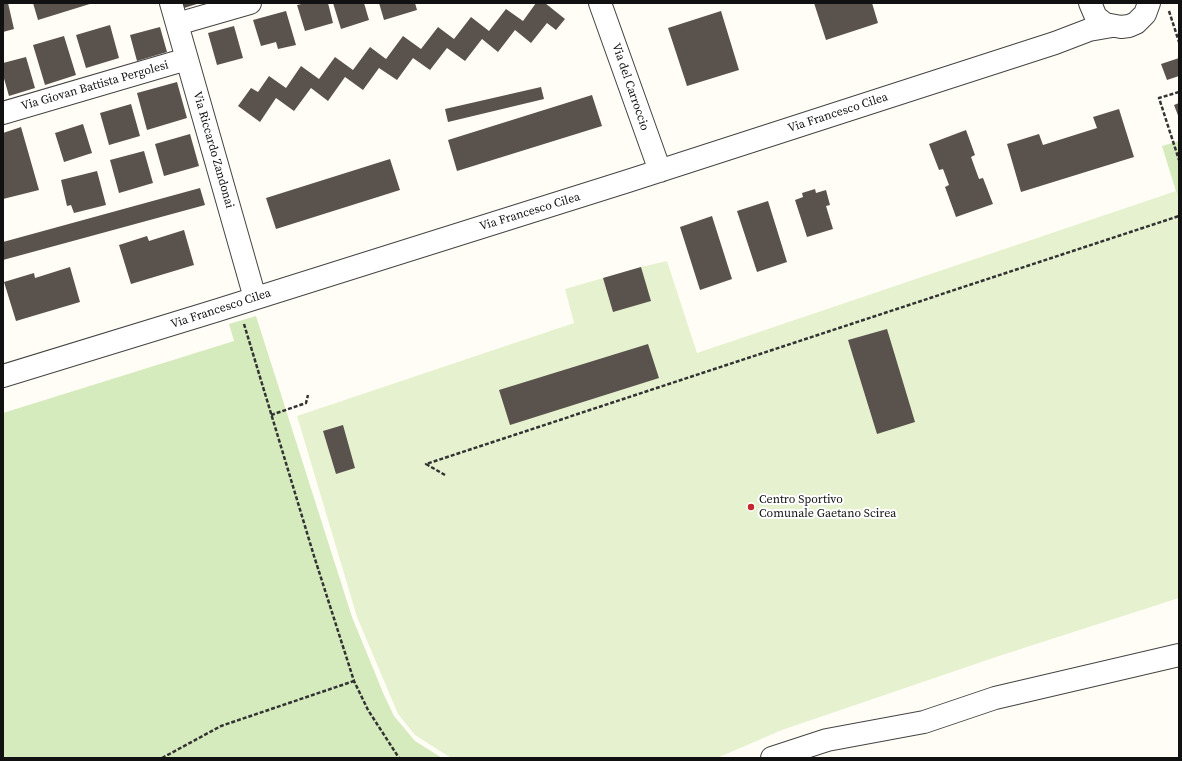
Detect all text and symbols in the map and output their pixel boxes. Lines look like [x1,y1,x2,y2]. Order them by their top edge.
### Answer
street label: Via del Carroccio [608,41,652,133]
street label: Via Giovan Battista Pergolesi [20,58,170,114]
street label: Via Riccardo Zandonai [189,90,237,210]
street label: Via Francesco Cilea [786,90,890,136]
street label: Via Francesco Cilea [478,190,582,234]
street label: Via Francesco Cilea [169,286,273,332]
place label: Centro Sportivo Comunale Gaetano Scirea [759,493,896,521]
marker: Centro Sportivo Comunale Gaetano Scirea [746,502,756,512]

